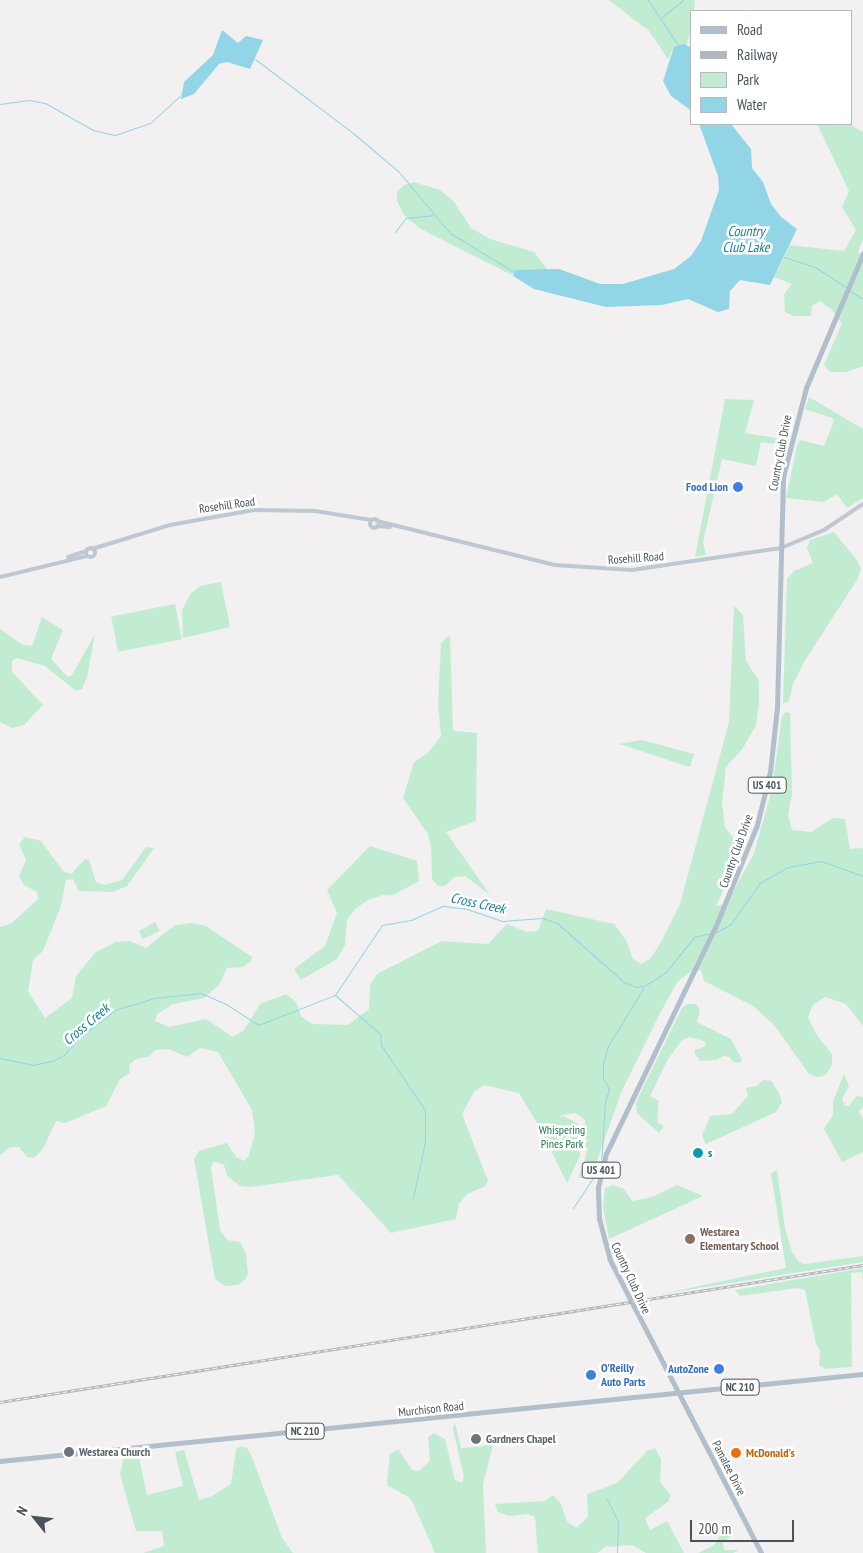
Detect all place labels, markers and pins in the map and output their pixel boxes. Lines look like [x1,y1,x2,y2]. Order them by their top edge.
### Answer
place label: Food Lion [686,480,728,494]
marker: Food Lion [732,481,744,493]
place label: s [708,1146,712,1160]
marker: s [692,1147,704,1159]
place label: Westarea Elementary School [700,1225,779,1253]
marker: Westarea Elementary School [684,1233,696,1245]
place label: O'Reilly Auto Parts [601,1361,646,1389]
place label: AutoZone [668,1362,709,1376]
marker: AutoZone [713,1363,725,1375]
marker: O'Reilly Auto Parts [585,1369,597,1381]
place label: Gardners Chapel [486,1432,556,1446]
marker: Gardners Chapel [470,1433,482,1445]
place label: Westarea Church [79,1445,150,1459]
marker: Westarea Church [63,1446,75,1458]
place label: McDonald's [746,1446,795,1460]
marker: McDonald's [730,1447,742,1459]

